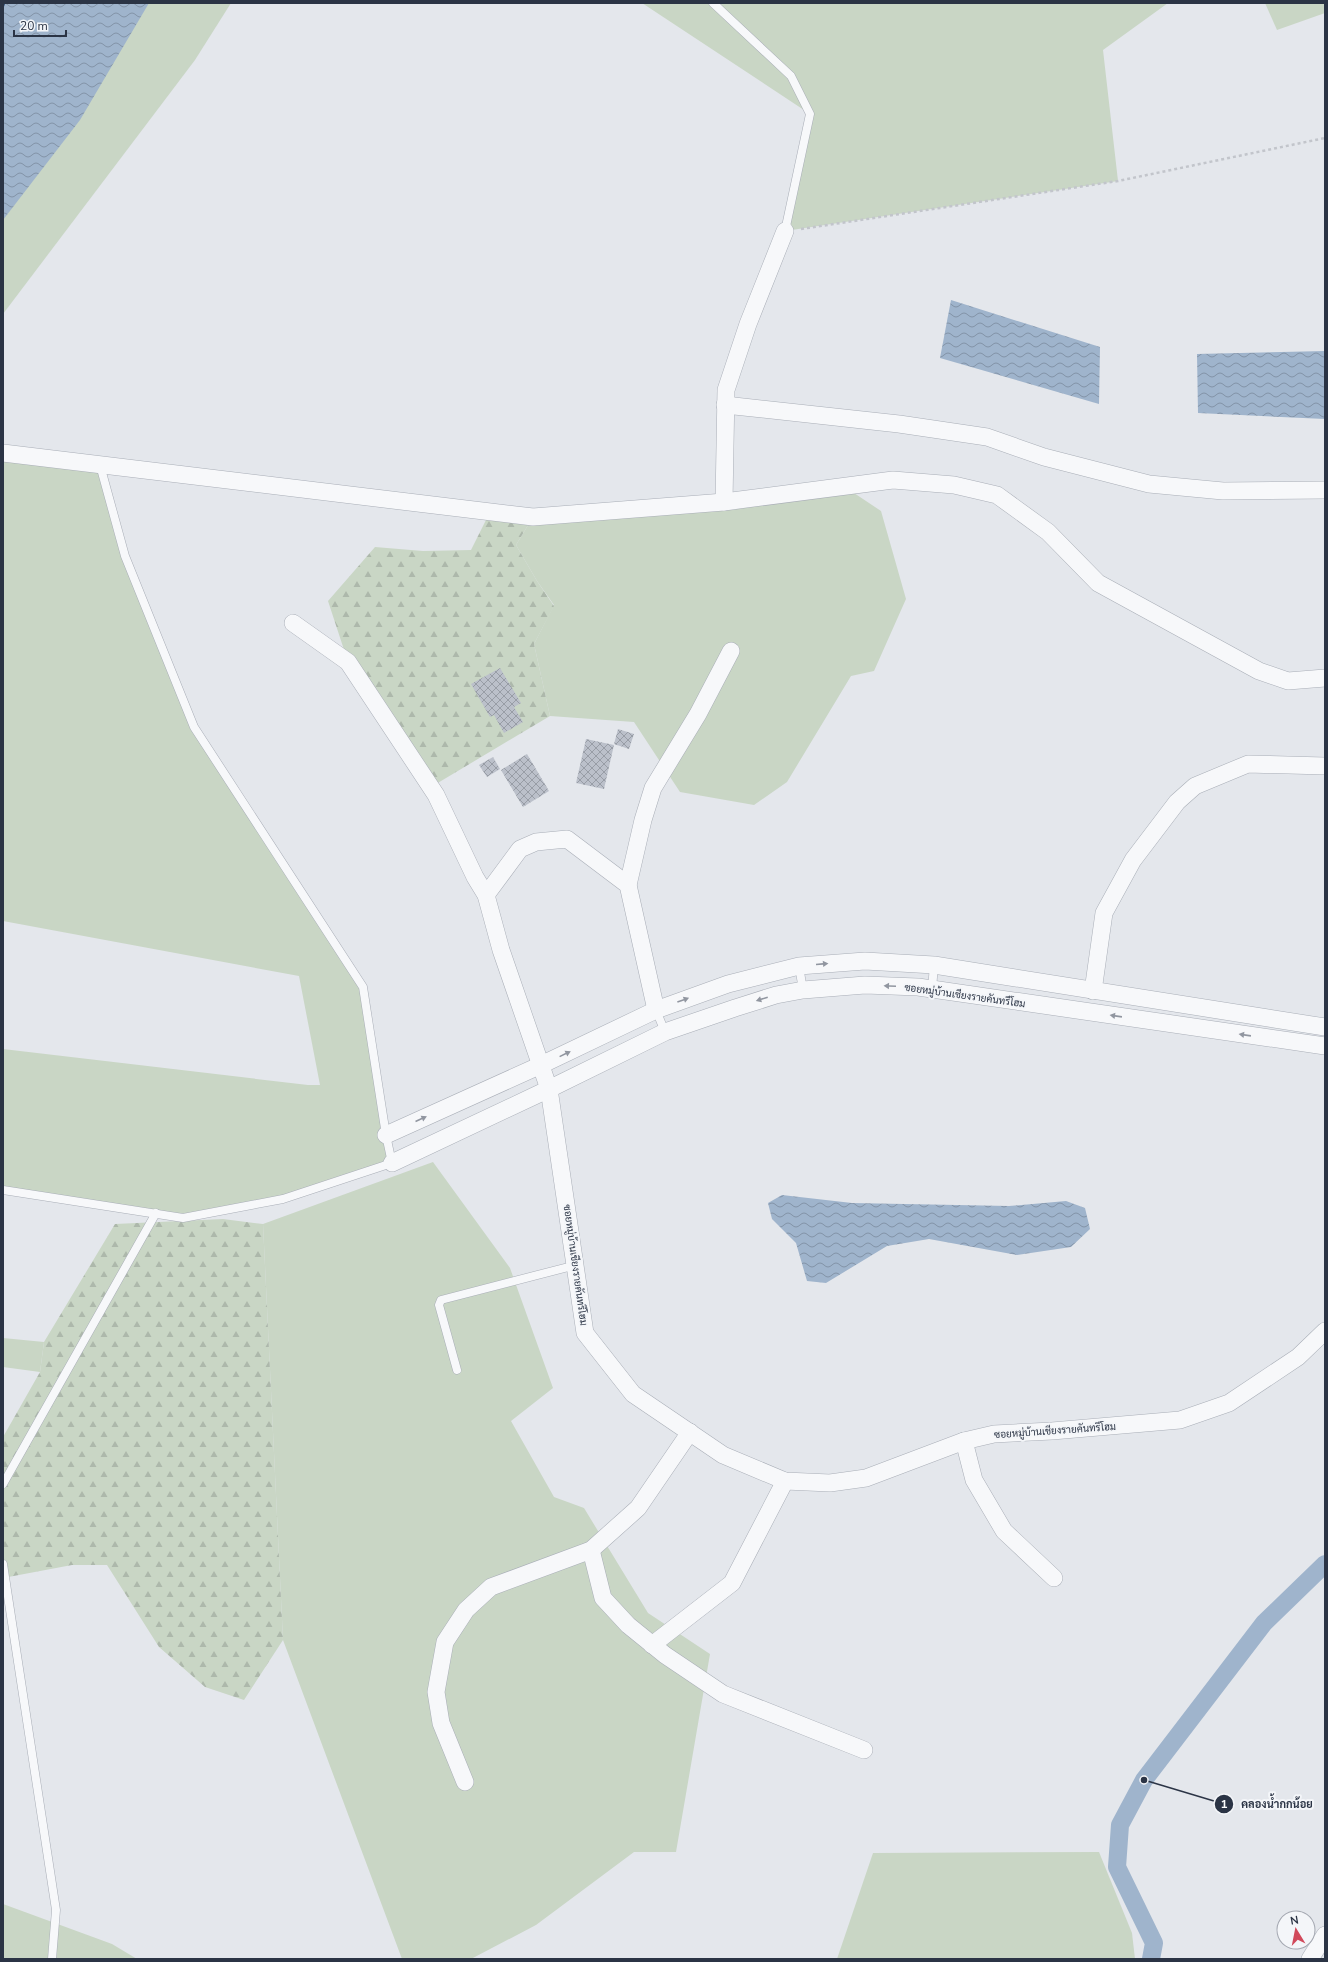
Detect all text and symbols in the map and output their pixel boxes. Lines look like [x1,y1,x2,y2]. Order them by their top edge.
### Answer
scale bar [14,12,66,38]
text: 20 m [20,18,48,34]
one-way arrow [816,961,828,968]
street label: ซอยหมู่บ้านเชียงรายคันทรีโฮม [903,981,1026,1011]
one-way arrow [883,983,896,989]
one-way arrow [755,996,767,1002]
one-way arrow [677,997,689,1003]
one-way arrow [1110,1013,1122,1019]
one-way arrow [1239,1032,1251,1038]
one-way arrow [559,1050,570,1057]
one-way arrow [415,1116,427,1122]
street label: ซอยหมู่บ้านเชียงรายคันทรีโฮม [560,1204,590,1327]
street label: ซอยหมู่บ้านเชียงรายคันทรีโฮม [994,1420,1116,1442]
callout: คลองน้ำกกน้อย [1214,1792,1321,1815]
text: คลองน้ำกกน้อย [1241,1793,1313,1812]
text: 1 [1220,1796,1228,1812]
north arrow [1276,1910,1316,1950]
text: N [1289,1913,1300,1929]

